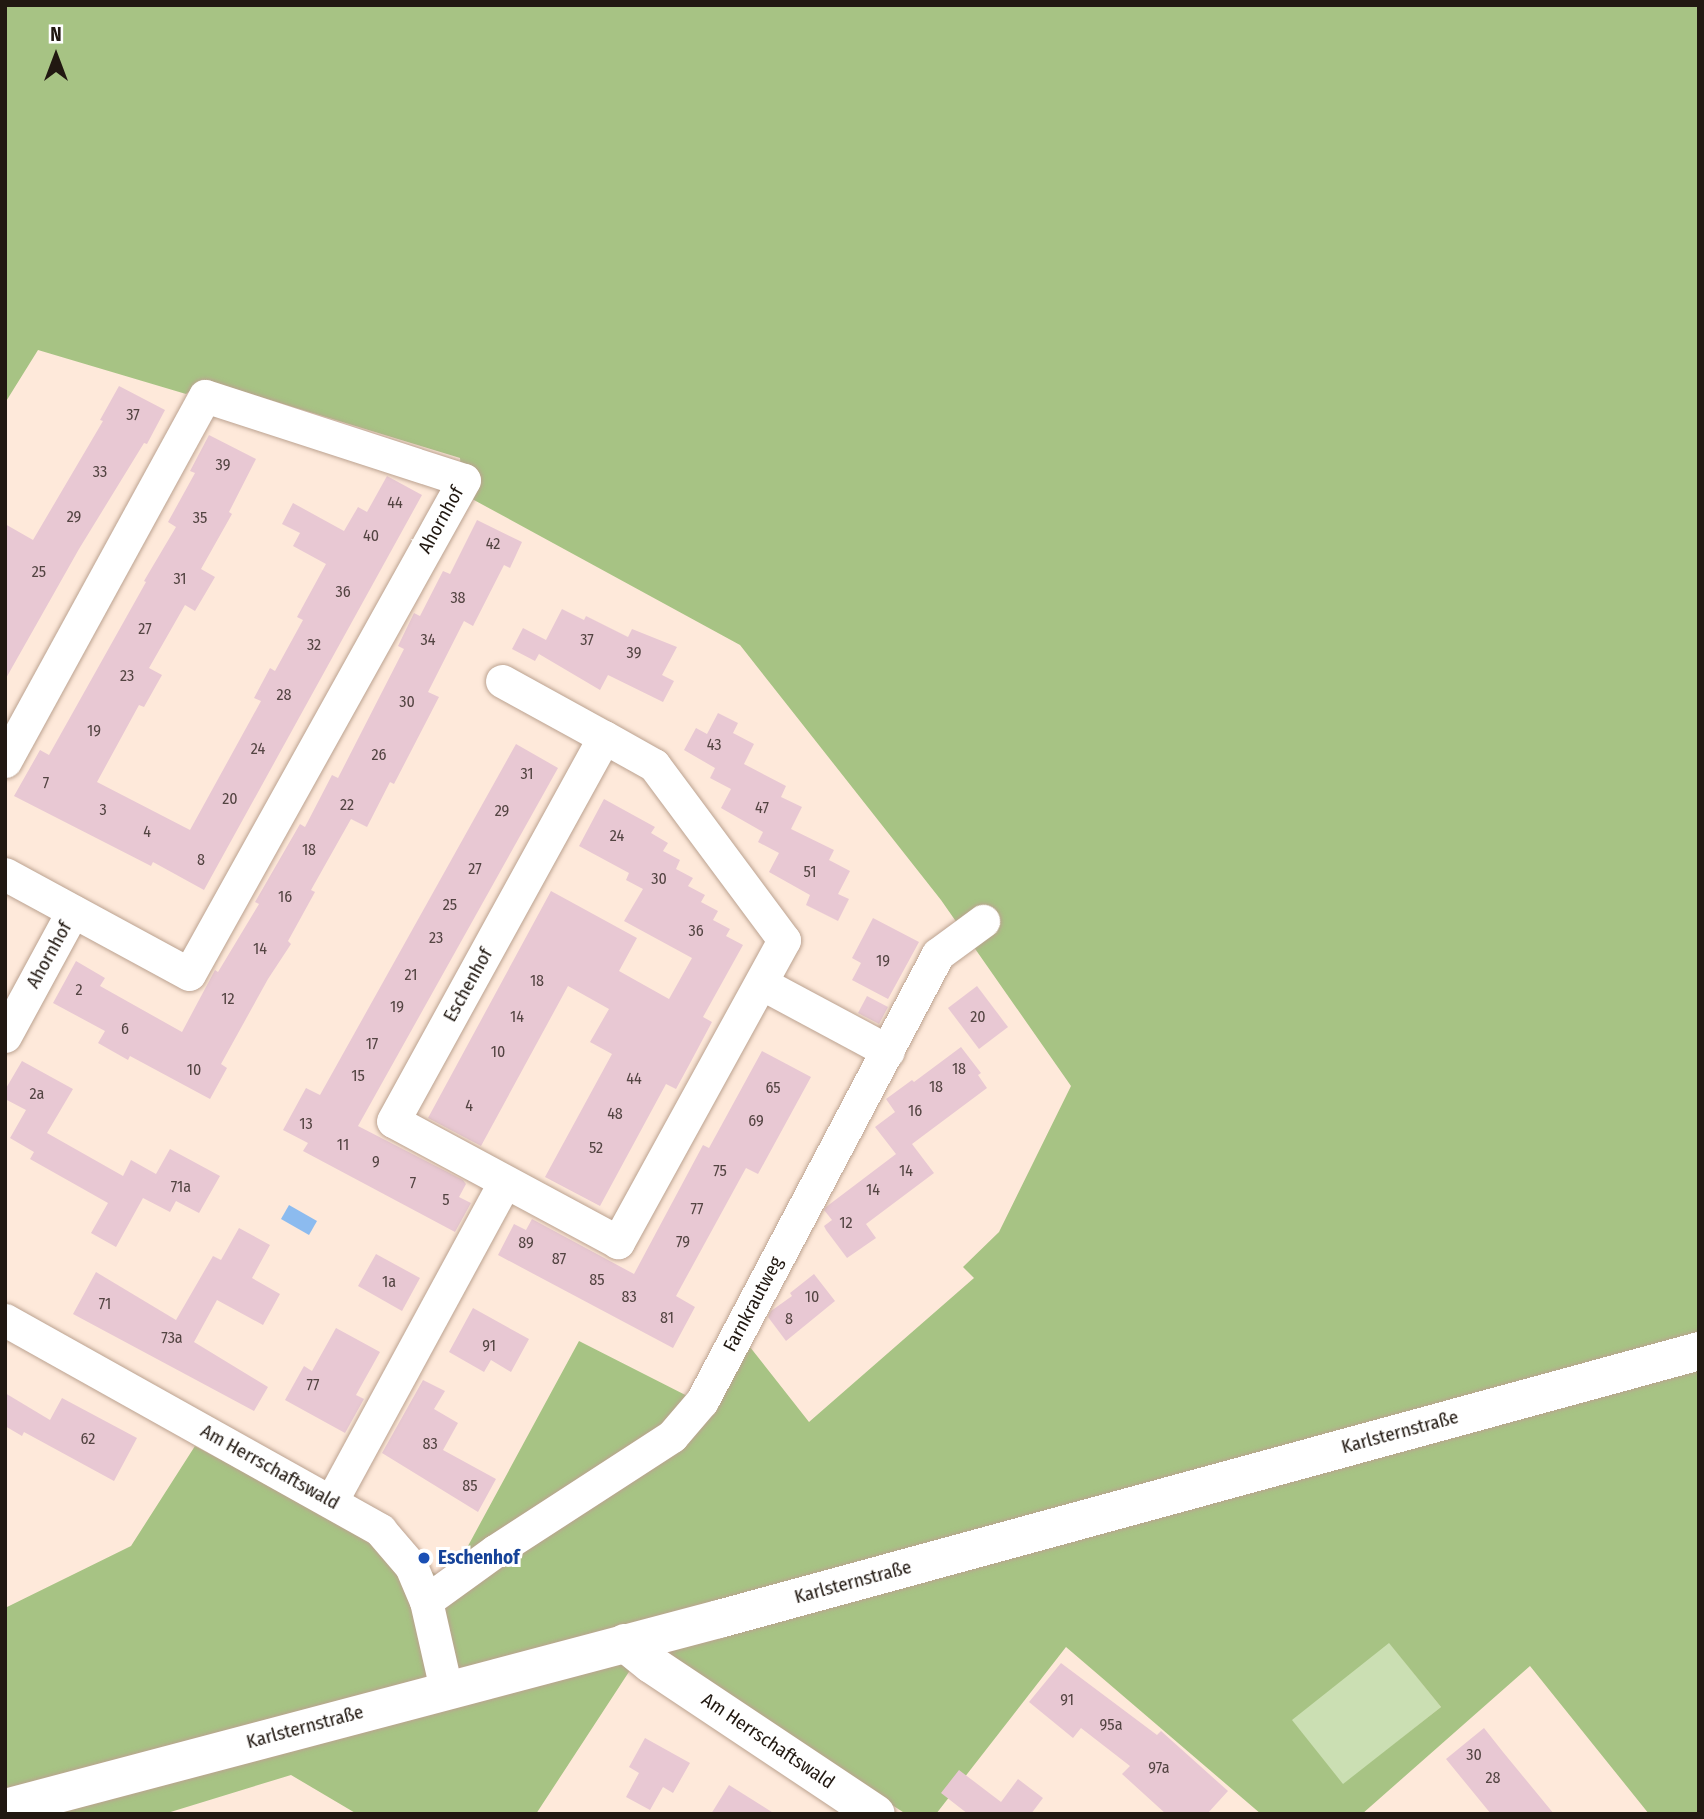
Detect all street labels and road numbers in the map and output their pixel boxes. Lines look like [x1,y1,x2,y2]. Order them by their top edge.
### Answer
street label: Ahornhof [413,483,469,557]
street label: Ahornhof [21,918,77,992]
street label: Eschenhof [439,944,497,1026]
street label: Farnkrautweg [718,1253,788,1355]
street label: Karlsternstraße [1339,1405,1461,1459]
street label: Am Herrschaftswald [197,1419,343,1515]
street label: Karlsternstraße [792,1555,914,1609]
street label: Am Herrschaftswald [697,1688,839,1794]
street label: Karlsternstraße [244,1700,366,1754]

